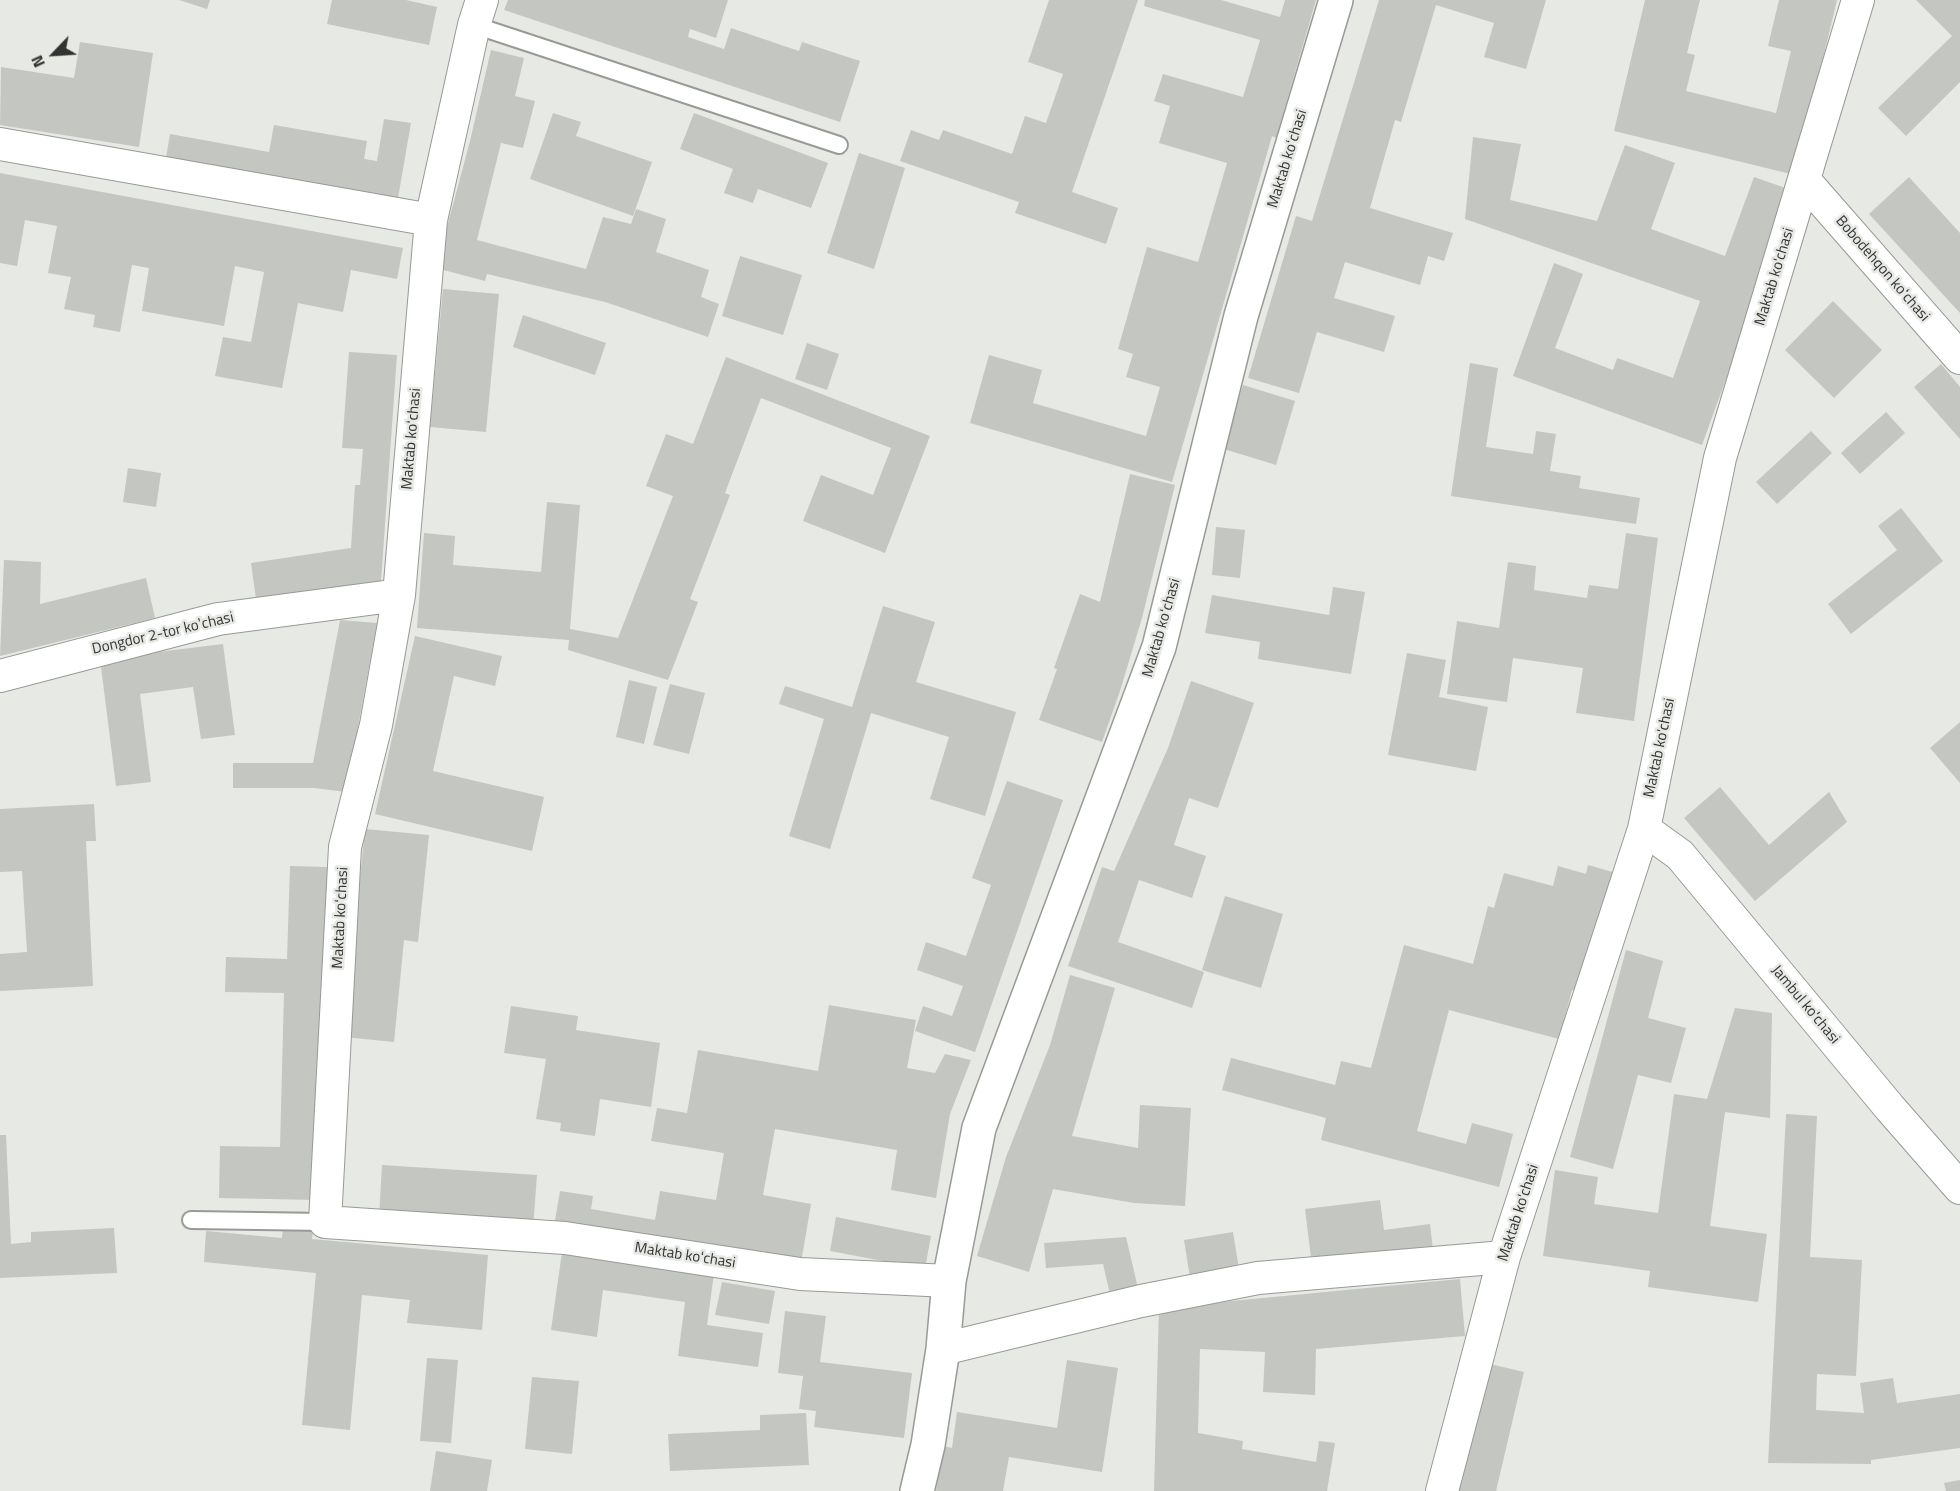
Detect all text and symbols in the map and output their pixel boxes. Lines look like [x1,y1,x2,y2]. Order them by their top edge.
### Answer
north arrow [24,24,84,84]
text: N [24,52,51,72]
street label: Maktab koʻchasi [1264,108,1312,210]
street label: Bobodehqon koʻchasi [1831,212,1933,326]
street label: Maktab ko'chasi [1752,226,1798,328]
street label: Maktab koʻchasi [399,387,425,491]
street label: Maktab koʻchasi [1139,577,1185,679]
street label: Dongdor 2-tor koʼchasi [90,609,236,659]
street label: Maktab ko'chasi [1641,697,1679,799]
street label: Maktab koʻchasi [329,867,353,969]
street label: Jambul ko'chasi [1767,962,1843,1048]
street label: Maktab ko'chasi [1495,1162,1543,1264]
street label: Maktab koʻchasi [633,1239,737,1273]

